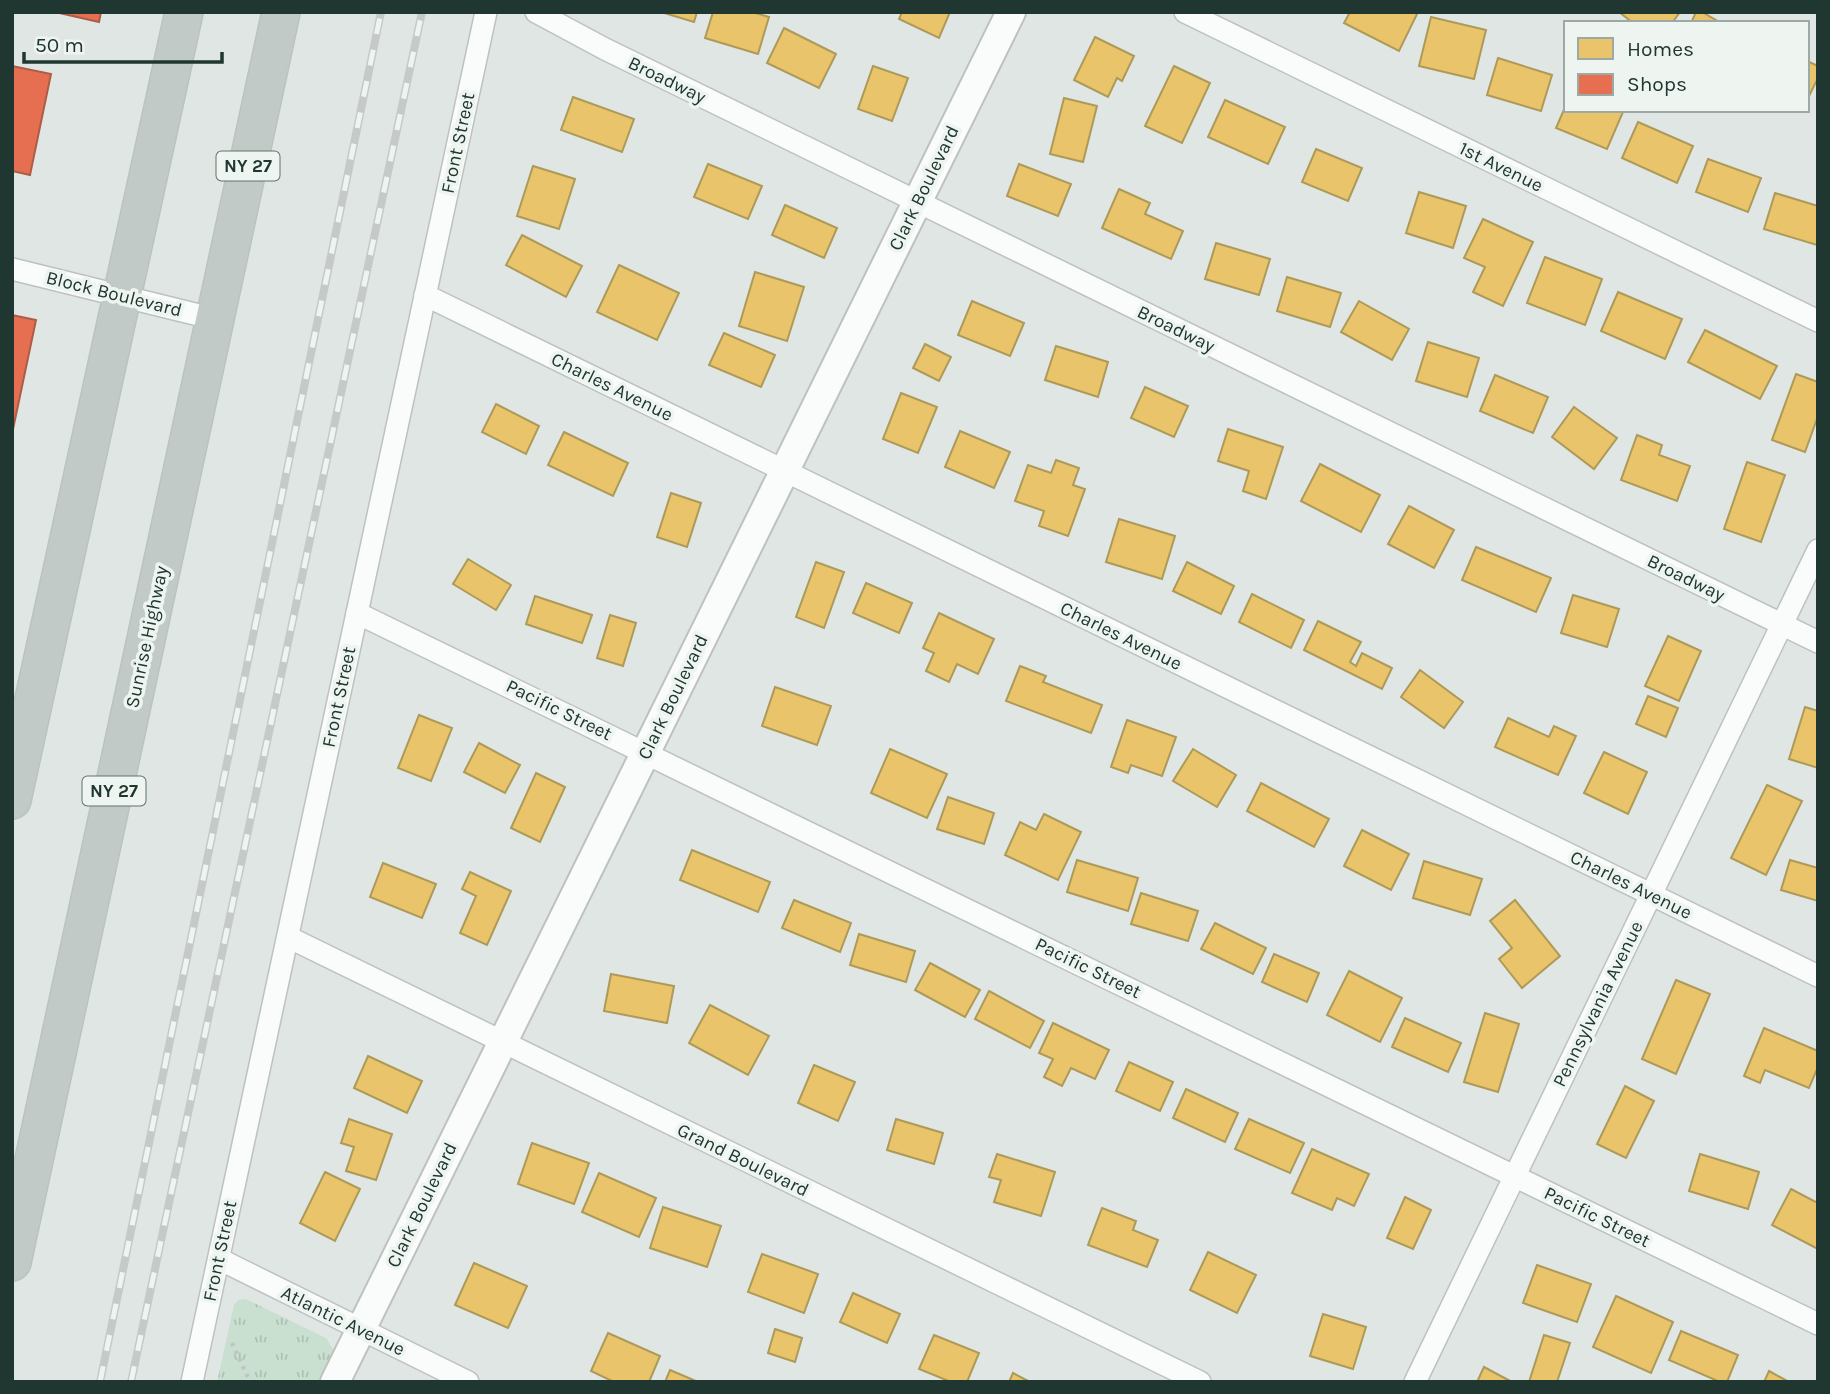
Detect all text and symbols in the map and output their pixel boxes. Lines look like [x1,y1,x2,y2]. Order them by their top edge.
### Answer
scale bar [24,21,222,65]
legend [1564,21,1809,112]
text: 50 m [35,33,84,57]
text: Homes [1627,37,1694,61]
street label: Broadway [624,52,710,108]
text: Shops [1627,72,1687,96]
street label: Front Street [437,91,479,195]
street label: Clark Boulevard [884,122,964,254]
street label: 1st Avenue [1456,137,1546,197]
road number: NY 27 [216,152,280,181]
street label: Block Boulevard [44,266,184,322]
street label: Broadway [1133,301,1219,357]
street label: Charles Avenue [548,348,676,426]
street label: Broadway [1643,550,1729,606]
street label: Sunrise Highway [121,564,173,710]
street label: Charles Avenue [1057,597,1185,675]
street label: Clark Boulevard [633,631,713,763]
street label: Front Street [318,645,360,749]
street label: Pacific Street [502,675,616,745]
road number: NY 27 [82,776,146,806]
street label: Charles Avenue [1567,846,1695,924]
street label: Pennsylvania Avenue [1548,918,1648,1090]
street label: Pacific Street [1031,933,1145,1003]
street label: Grand Boulevard [674,1119,812,1201]
street label: Clark Boulevard [382,1139,462,1271]
street label: Pacific Street [1540,1182,1654,1252]
street label: Front Street [199,1199,241,1303]
street label: Atlantic Avenue [278,1282,408,1360]

